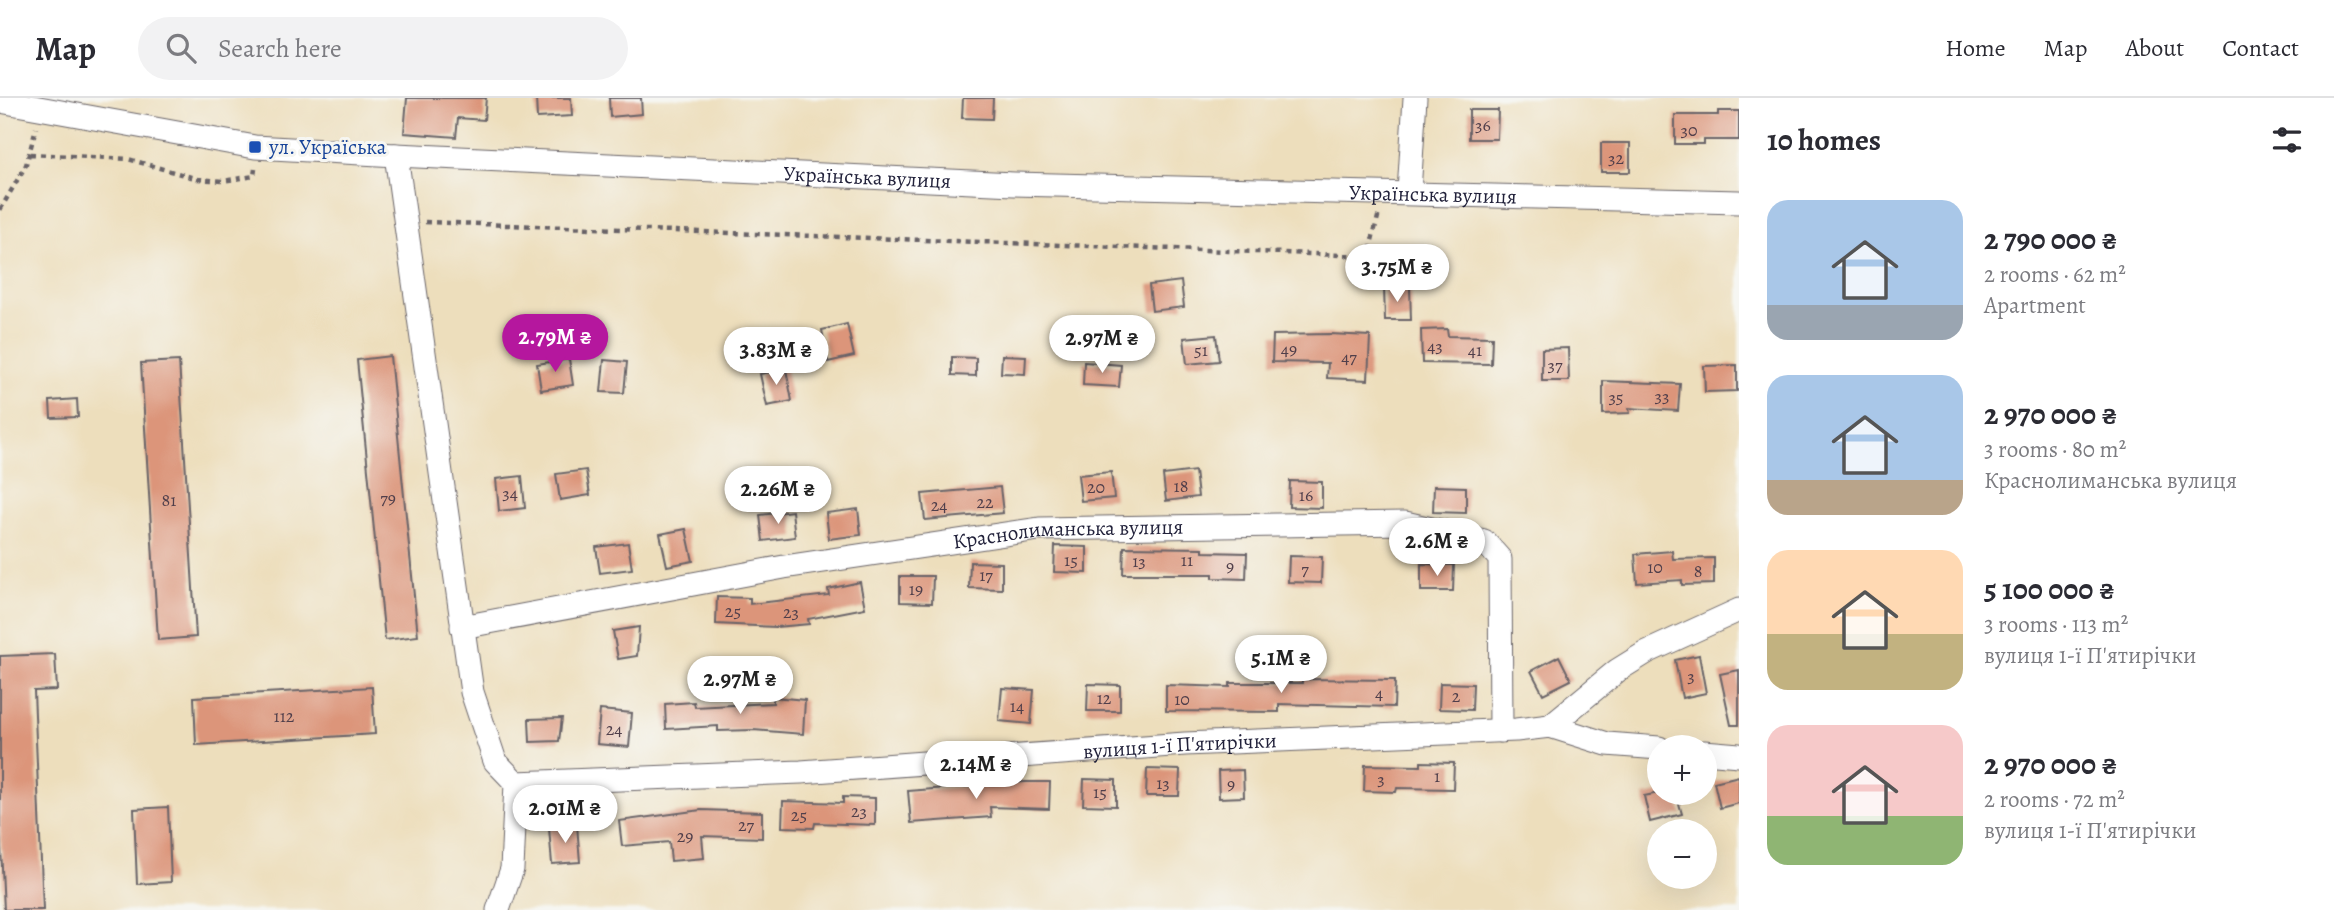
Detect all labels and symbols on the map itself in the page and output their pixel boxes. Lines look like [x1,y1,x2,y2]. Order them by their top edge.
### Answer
house number: 36 [1475,113,1491,137]
house number: 30 [1680,118,1698,142]
place label: ул. Україська [268,133,387,161]
marker: ул. Україська [247,139,263,155]
house number: 32 [1608,146,1624,170]
street label: Українська вулиця [783,159,952,195]
street label: Українська вулиця [1349,178,1517,210]
pin: 3.75M ₴ [1332,244,1462,304]
pin: 2.79M ₴ [490,314,620,374]
pin: 2.97M ₴ [1037,316,1167,375]
pin: 3.83M ₴ [711,328,841,387]
house number: 43 [1427,334,1443,358]
house number: 49 [1281,337,1297,361]
house number: 51 [1194,338,1208,362]
house number: 41 [1468,338,1482,362]
house number: 47 [1341,345,1357,369]
house number: 37 [1547,353,1563,377]
house number: 33 [1655,384,1669,408]
house number: 35 [1608,385,1624,409]
pin: 2.26M ₴ [713,466,843,526]
house number: 18 [1174,474,1188,498]
house number: 20 [1087,475,1105,499]
house number: 34 [502,481,518,505]
house number: 16 [1299,483,1313,507]
house number: 79 [380,486,396,510]
house number: 81 [162,488,176,512]
house number: 22 [976,490,994,514]
house number: 24 [931,493,947,517]
street label: Краснолиманська вулиця [951,513,1183,556]
pin: 2.6M ₴ [1380,518,1494,578]
house number: 15 [1064,548,1078,572]
house number: 11 [1181,548,1193,572]
house number: 13 [1132,549,1146,573]
house number: 9 [1226,554,1234,578]
house number: 10 [1647,555,1663,579]
house number: 7 [1301,557,1309,581]
house number: 8 [1694,559,1702,583]
house number: 17 [979,563,993,587]
house number: 19 [909,577,923,601]
house number: 25 [725,599,741,623]
house number: 23 [783,600,799,624]
pin: 5.1M ₴ [1224,636,1338,695]
pin: 2.97M ₴ [675,656,805,716]
house number: 3 [1687,664,1695,688]
house number: 4 [1375,681,1383,705]
house number: 2 [1452,684,1461,708]
house number: 12 [1097,686,1112,710]
house number: 10 [1174,687,1190,711]
house number: 14 [1010,694,1024,718]
house number: 112 [274,704,295,728]
house number: 24 [606,717,622,741]
street label: вулиця 1-ї П'ятирічки [1082,726,1277,765]
pin: 2.14M ₴ [911,742,1041,801]
house number: 1 [1434,764,1440,788]
house number: 3 [1377,767,1385,791]
house number: 13 [1156,771,1170,795]
house number: 9 [1227,772,1235,796]
house number: 15 [1093,780,1107,804]
pin: 2.01M ₴ [500,786,630,845]
house number: 23 [851,799,867,823]
house number: 25 [791,803,807,827]
house number: 27 [738,813,754,837]
house number: 29 [677,824,693,848]

